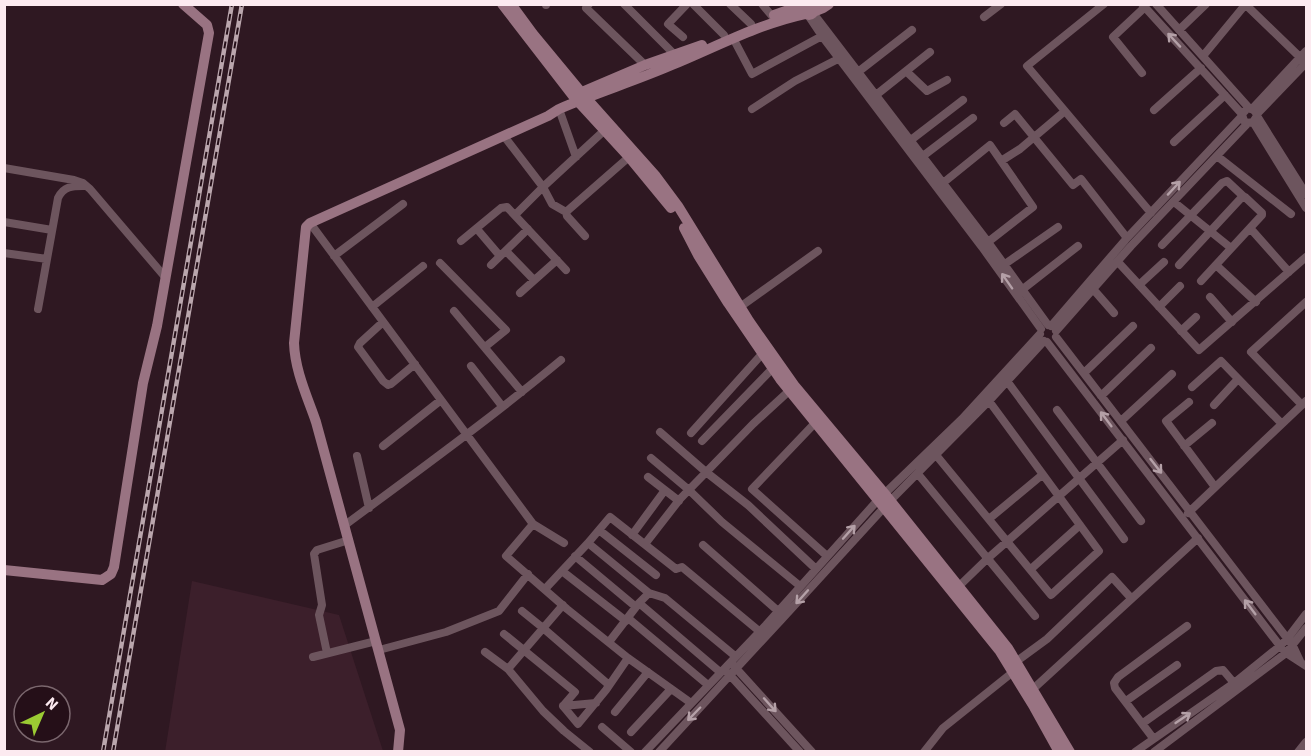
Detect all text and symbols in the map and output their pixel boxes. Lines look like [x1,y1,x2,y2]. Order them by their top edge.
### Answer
one-way arrow [1168,33,1182,48]
one-way arrow [1167,181,1181,196]
one-way arrow [1001,274,1013,290]
one-way arrow [1100,411,1112,427]
one-way arrow [1149,458,1162,474]
one-way arrow [842,525,856,540]
one-way arrow [795,589,809,604]
one-way arrow [1244,599,1257,615]
north arrow [12,684,72,744]
text: N [40,692,63,716]
one-way arrow [763,697,777,712]
one-way arrow [687,706,702,721]
one-way arrow [1174,712,1191,724]

